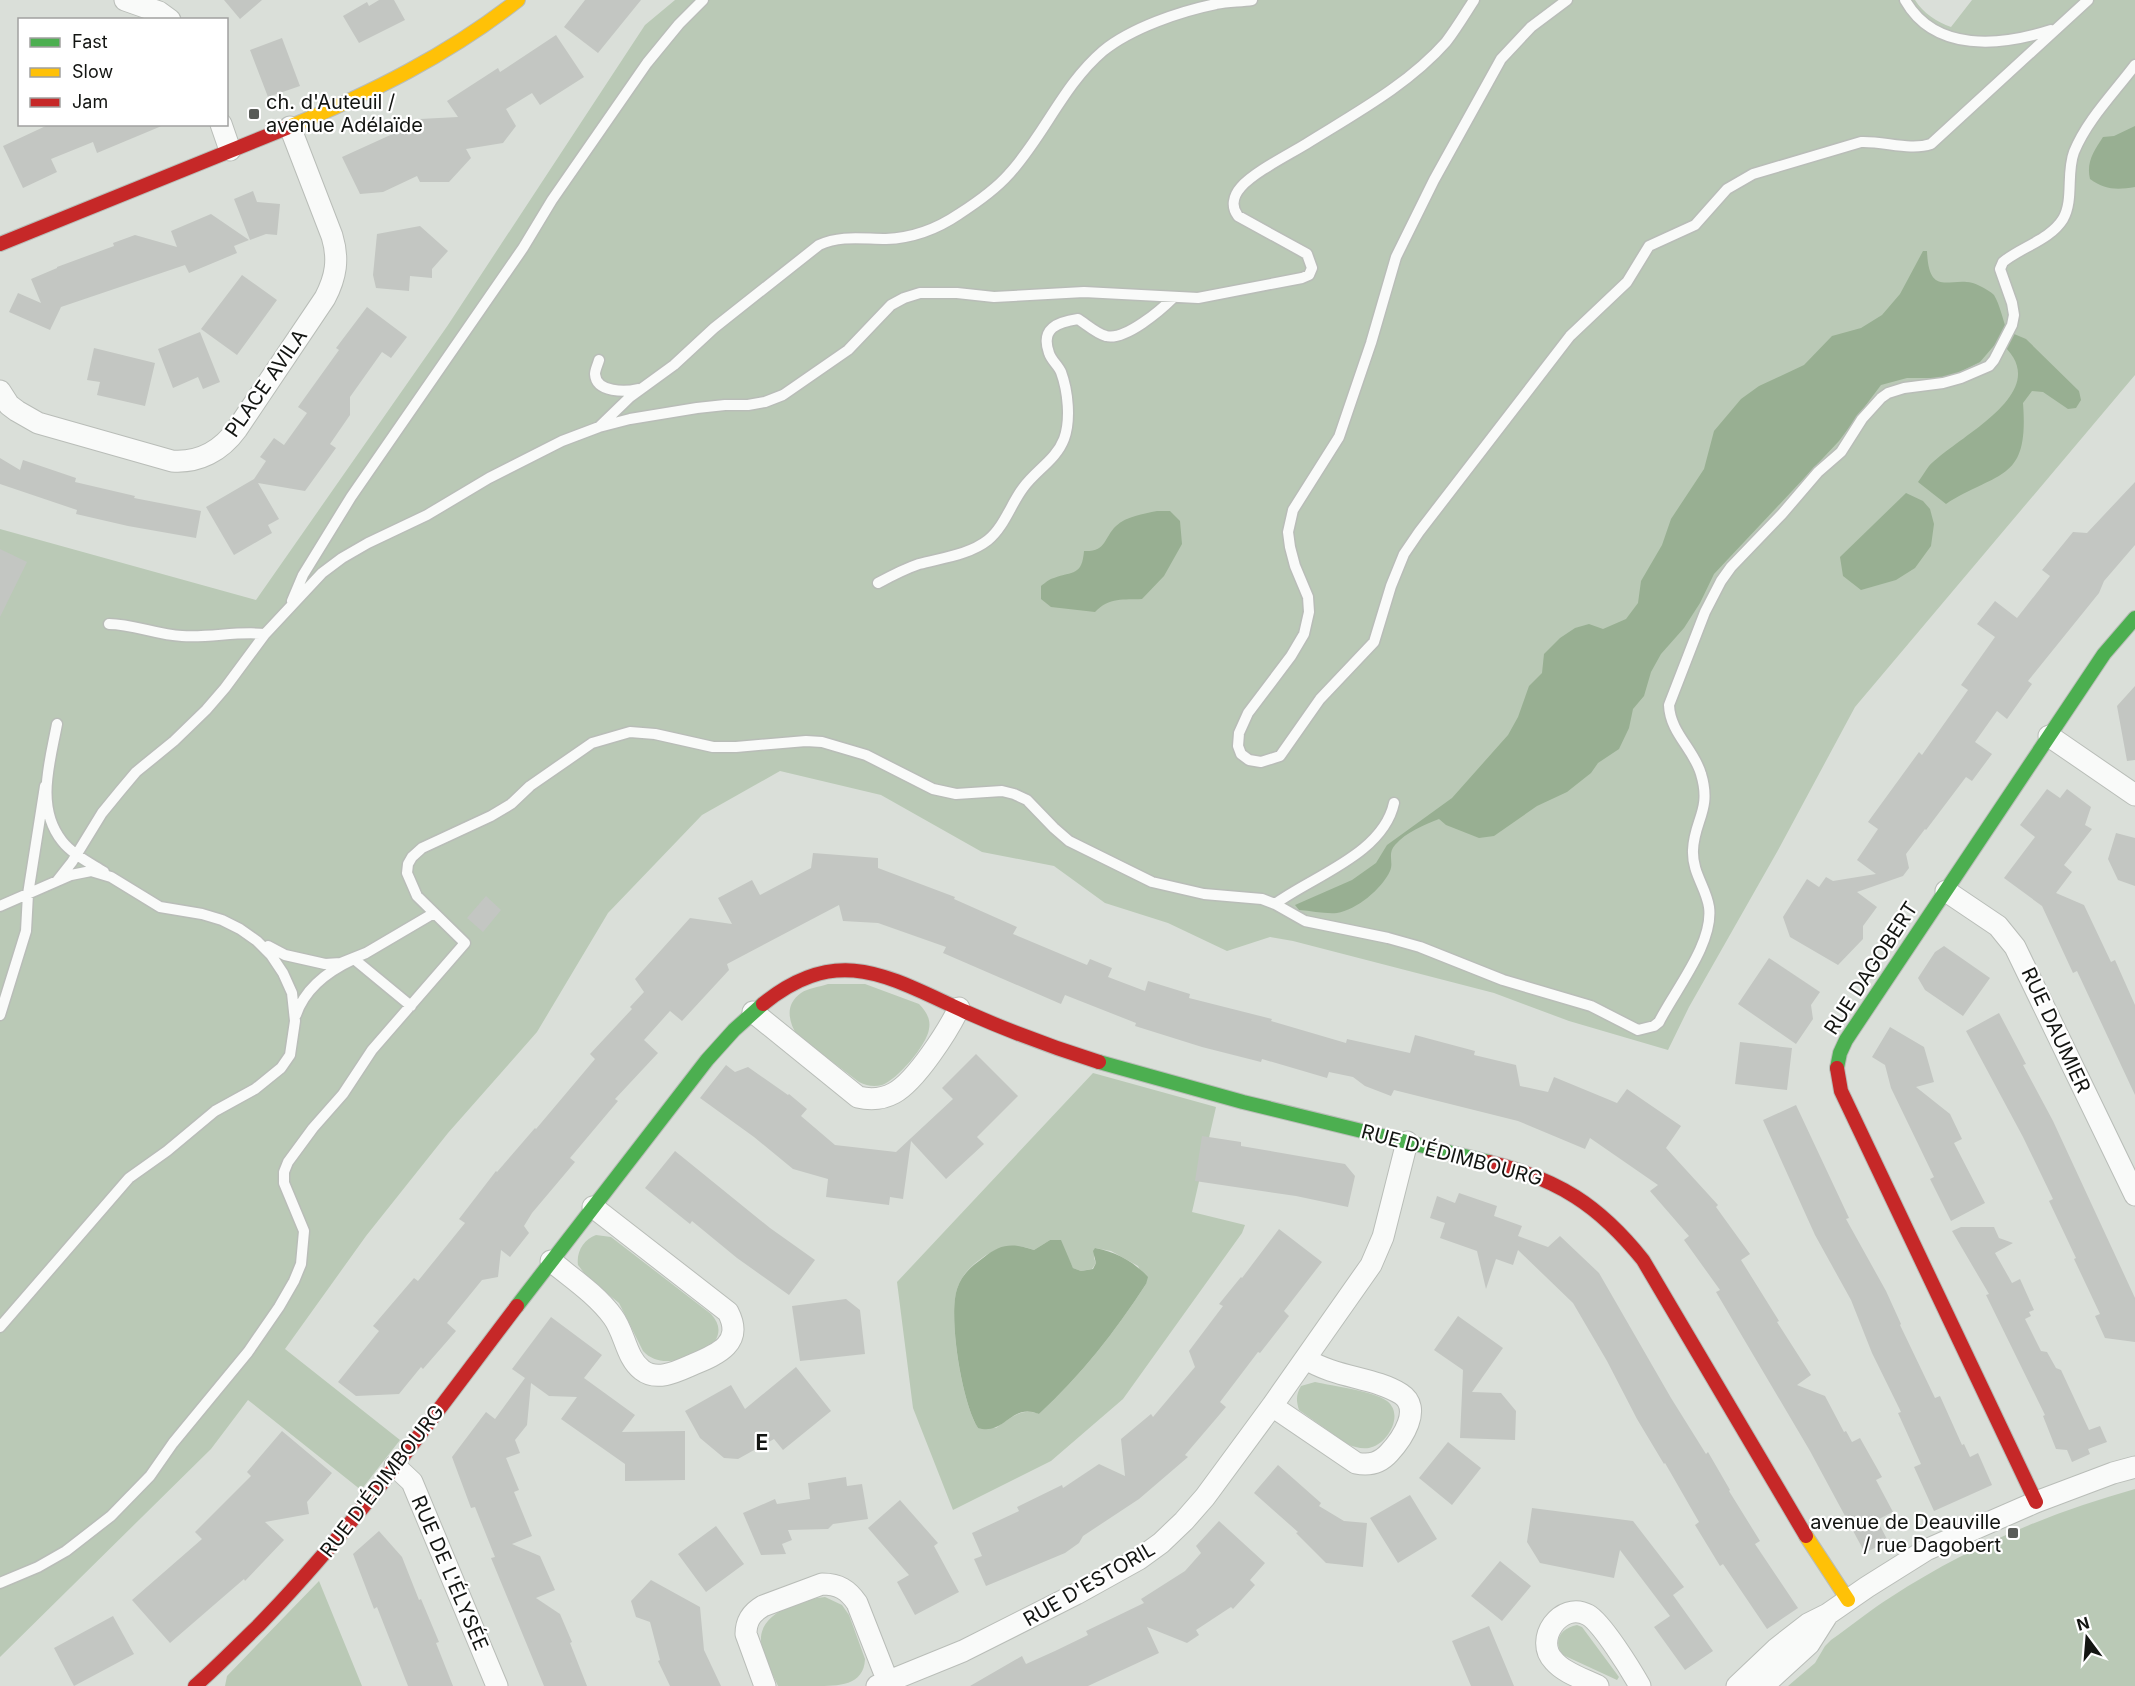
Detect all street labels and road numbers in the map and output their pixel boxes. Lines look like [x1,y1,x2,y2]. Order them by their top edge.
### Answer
street label: PLACE AVILA [220,324,312,442]
street label: RUE DAGOBERT [1819,897,1923,1039]
street label: RUE DAUMIER [2016,963,2096,1097]
street label: RUE D'ÉDIMBOURG [1359,1118,1546,1191]
street label: RUE D'ÉDIMBOURG [314,1399,449,1562]
street label: RUE DE L'ÉLYSÉE [407,1491,494,1654]
street label: RUE D'ESTORIL [1019,1537,1159,1631]

